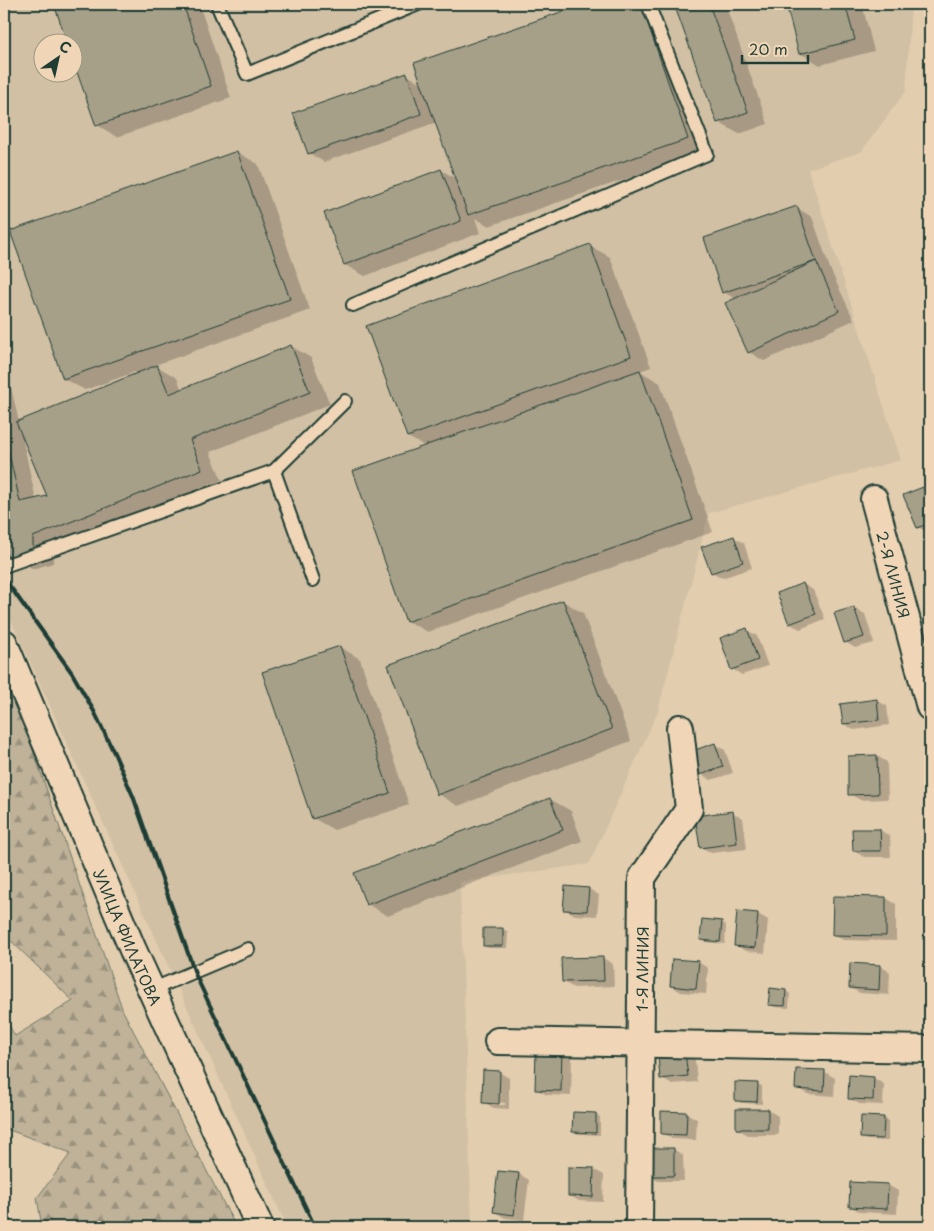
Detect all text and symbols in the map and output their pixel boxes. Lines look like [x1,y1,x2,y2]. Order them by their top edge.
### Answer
north arrow [32,32,82,82]
scale bar [742,32,808,64]
text: С [55,35,76,58]
text: 20 m [749,37,788,60]
street label: 2-Я ЛИНИЯ [872,528,917,620]
street label: УЛИЦА ФИЛАТОВА [89,865,168,1009]
street label: 1-Я ЛИНИЯ [629,926,653,1012]

